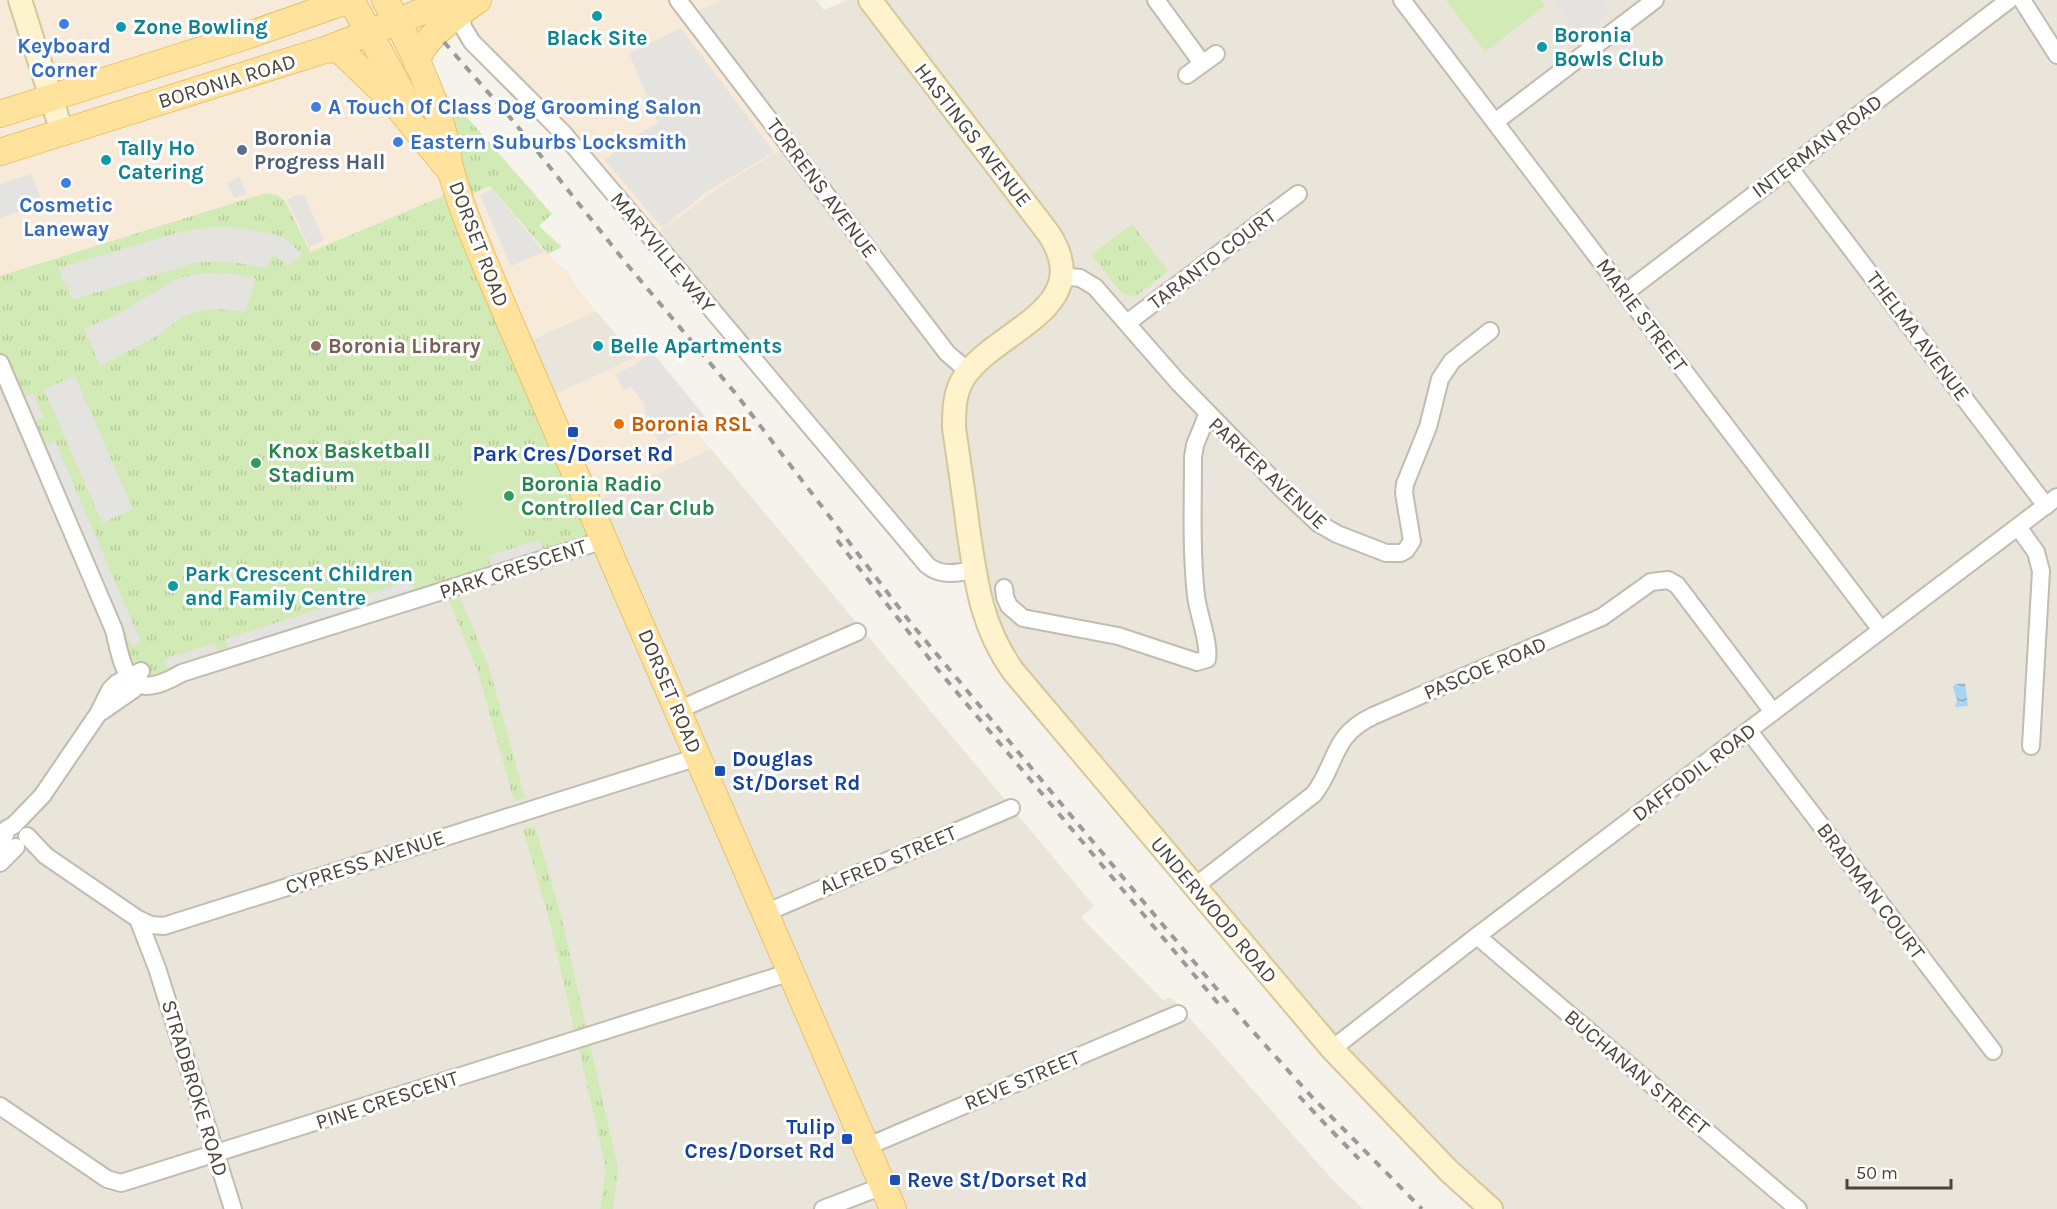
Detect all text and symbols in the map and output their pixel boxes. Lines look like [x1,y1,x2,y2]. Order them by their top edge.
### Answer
marker: Black Site [590,9,604,23]
place label: Zone Bowling [133,15,268,39]
marker: Keyboard Corner [57,17,71,31]
marker: Zone Bowling [114,20,128,34]
place label: Boronia Bowls Club [1554,23,1664,71]
place label: Black Site [547,26,647,50]
place label: Keyboard Corner [17,34,111,82]
marker: Boronia Bowls Club [1535,40,1549,54]
street label: BORONIA ROAD [155,49,299,113]
street label: HASTINGS AVENUE [909,58,1037,212]
street label: INTERMAN ROAD [1747,89,1887,203]
place label: A Touch Of Class Dog Grooming Salon [328,95,702,119]
marker: A Touch Of Class Dog Grooming Salon [309,100,323,114]
street label: TORRENS AVENUE [762,113,882,263]
place label: Boronia Progress Hall [254,126,385,174]
place label: Eastern Suburbs Locksmith [410,130,687,154]
marker: Eastern Suburbs Locksmith [391,135,405,149]
place label: Tally Ho Catering [118,136,203,184]
marker: Boronia Progress Hall [235,143,249,157]
marker: Tally Ho Catering [99,153,113,167]
marker: Cosmetic Laneway [59,176,73,190]
street label: DORSET ROAD [444,178,514,310]
street label: MARYVILLE WAY [606,187,721,317]
place label: Cosmetic Laneway [19,193,113,241]
street label: TARANTO COURT [1143,203,1281,315]
street label: MARIE STREET [1592,254,1693,377]
street label: THELMA AVENUE [1861,266,1975,406]
place label: Boronia Library [328,334,481,358]
place label: Belle Apartments [610,334,782,358]
marker: Boronia Library [309,339,323,353]
marker: Belle Apartments [591,339,605,353]
place label: Boronia RSL [631,412,752,436]
street label: PARKER AVENUE [1204,412,1332,534]
marker: Boronia RSL [612,417,626,431]
marker: Park Cres/Dorset Rd [566,425,580,439]
place label: Knox Basketball Stadium [268,439,430,487]
place label: Park Cres/Dorset Rd [473,442,673,466]
marker: Knox Basketball Stadium [249,456,263,470]
place label: Boronia Radio Controlled Car Club [521,472,715,520]
marker: Boronia Radio Controlled Car Club [502,489,516,503]
street label: PARK CRESCENT [436,534,590,604]
place label: Park Crescent Children and Family Centre [185,562,413,610]
marker: Park Crescent Children and Family Centre [166,579,180,593]
street label: DORSET ROAD [633,625,707,757]
street label: PASCOE ROAD [1420,631,1550,705]
street label: DAFFODIL ROAD [1628,718,1760,826]
place label: Douglas St/Dorset Rd [732,747,860,795]
marker: Douglas St/Dorset Rd [713,764,727,778]
street label: BRADMAN COURT [1812,818,1930,964]
street label: ALFRED STREET [816,820,961,900]
street label: CYPRESS AVENUE [282,825,448,899]
street label: UNDERWOOD ROAD [1146,832,1282,988]
street label: STRADBROKE ROAD [157,997,233,1179]
street label: BUCHANAN STREET [1560,1004,1715,1140]
street label: REVE STREET [960,1045,1084,1115]
street label: PINE CRESCENT [313,1066,462,1134]
place label: Tulip Cres/Dorset Rd [685,1115,835,1163]
marker: Tulip Cres/Dorset Rd [840,1132,854,1146]
scale bar [1847,1152,1950,1190]
text: 50 m [1856,1162,1898,1184]
place label: Reve St/Dorset Rd [907,1168,1087,1192]
marker: Reve St/Dorset Rd [888,1173,902,1187]

